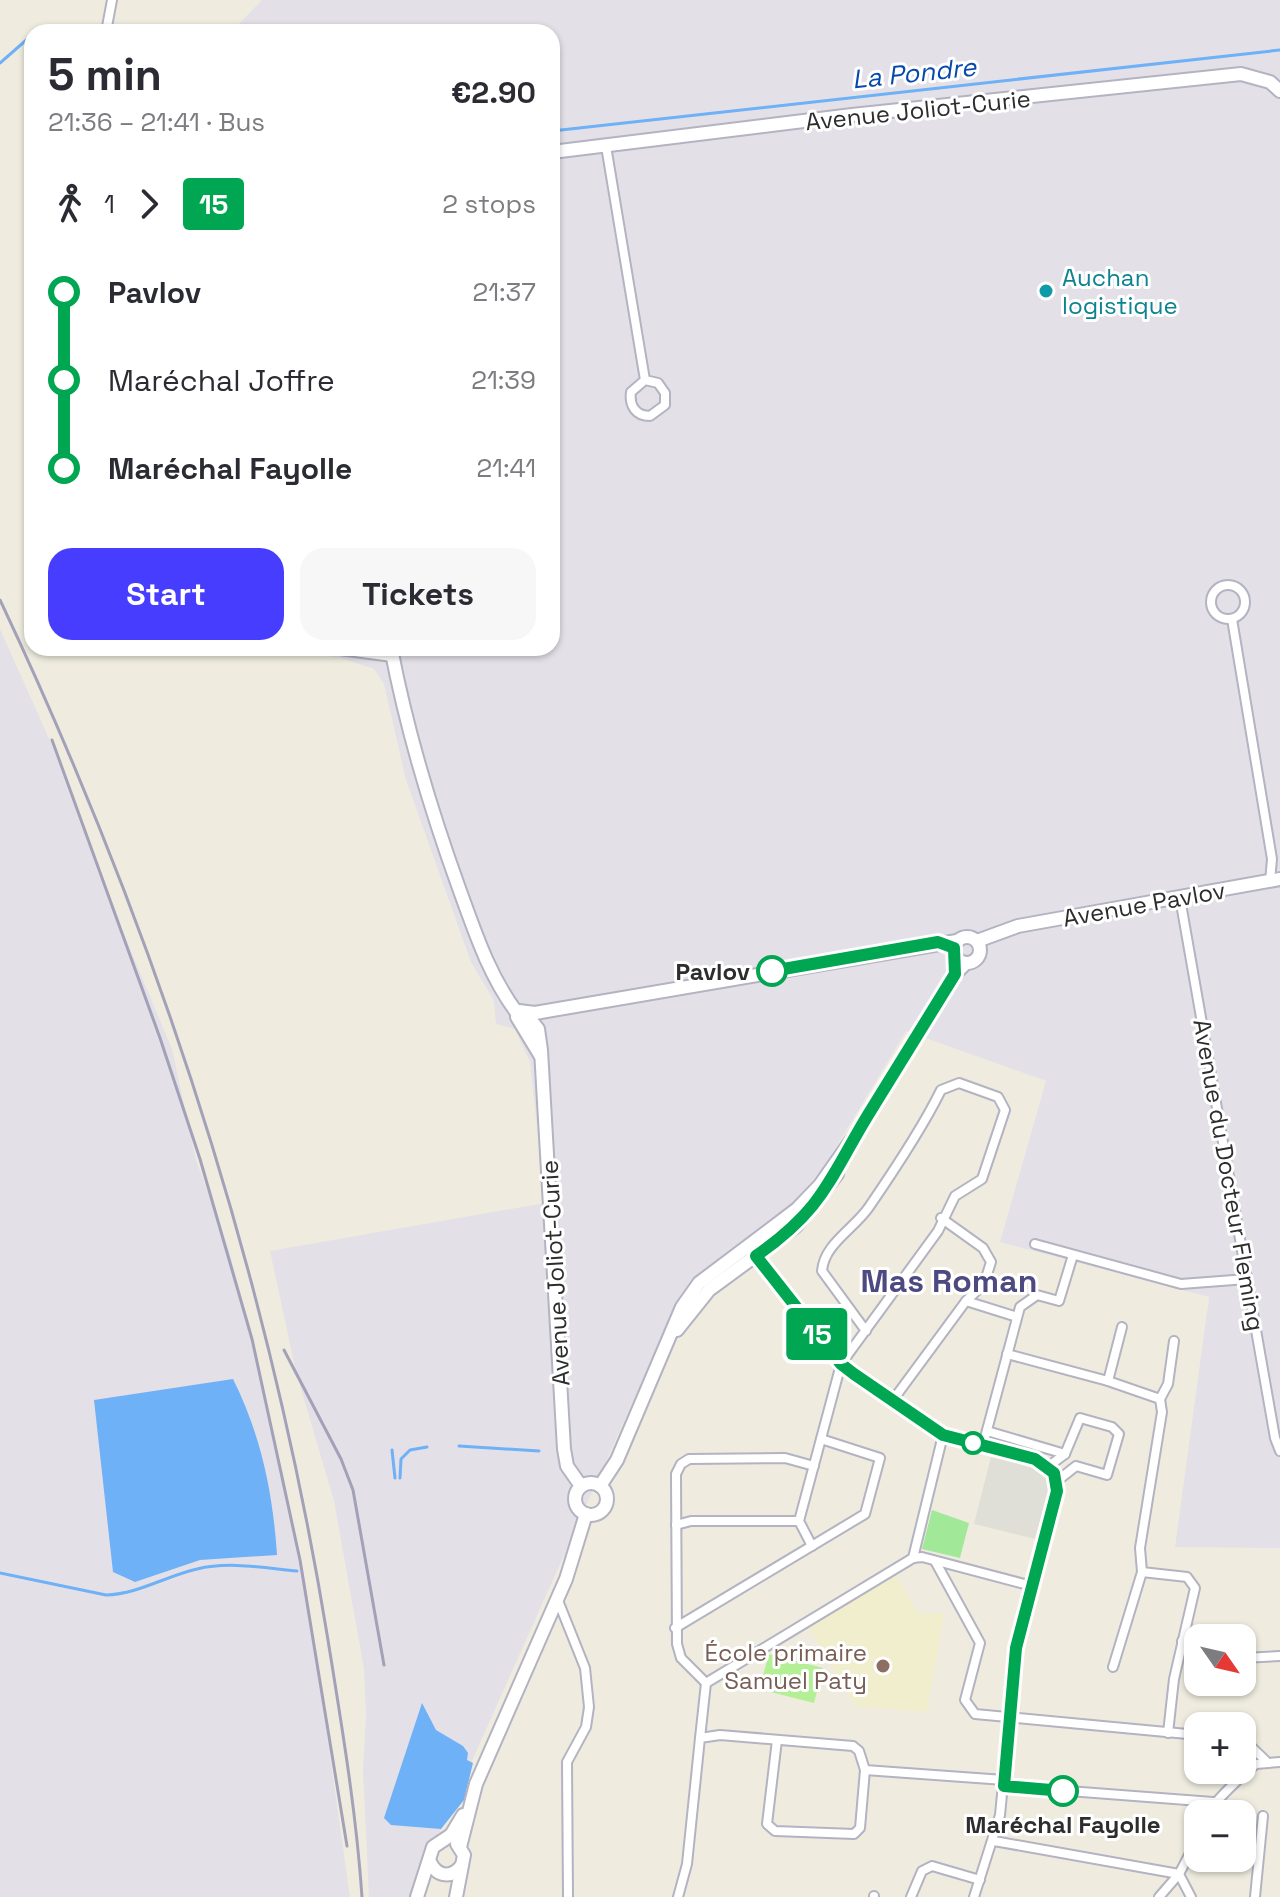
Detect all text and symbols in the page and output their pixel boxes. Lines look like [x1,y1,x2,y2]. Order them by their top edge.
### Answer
text: 5 min [48,47,162,103]
water label: La Pondre [850,49,979,96]
text: €2.90 [451,73,536,112]
street label: Avenue Joliot-Curie [804,83,1032,137]
text: 21:36 – 21:41 · Bus [48,105,265,139]
icon: walk [48,182,92,226]
icon: forward [127,182,171,226]
text: 15 [199,186,228,222]
text: 1 [104,187,115,221]
text: 2 stops [442,187,536,221]
place label: Auchan logistique [1062,262,1178,321]
text: Pavlov [108,273,201,312]
text: 21:37 [473,275,536,309]
marker: Auchan logistique [1037,282,1055,300]
text: Maréchal Joffre [108,361,335,400]
text: 21:39 [471,363,536,397]
text: Maréchal Fayolle [108,449,352,488]
text: 21:41 [476,451,536,485]
button: Start [48,548,284,640]
button: Tickets [300,548,536,640]
street label: Avenue Pavlov [1060,874,1228,934]
place label: Pavlov [676,956,750,987]
marker: Pavlov [757,956,787,986]
street label: Avenue du Docteur Fleming [1186,1017,1272,1333]
street label: Avenue Joliot-Curie [534,1159,576,1387]
district label: Mas Roman [861,1261,1037,1301]
line badge: 15 [781,1308,853,1360]
text: 15 [802,1316,832,1352]
unlabelled marker [962,1432,984,1454]
north arrow [1184,1624,1256,1696]
map controls [1184,1624,1256,1872]
place label: École primaire Samuel Paty [705,1637,867,1696]
marker: École primaire Samuel Paty [874,1657,892,1675]
button: + [1184,1712,1256,1784]
marker: Maréchal Fayolle [1048,1776,1078,1806]
button: − [1184,1800,1256,1872]
place label: Maréchal Fayolle [965,1809,1161,1840]

